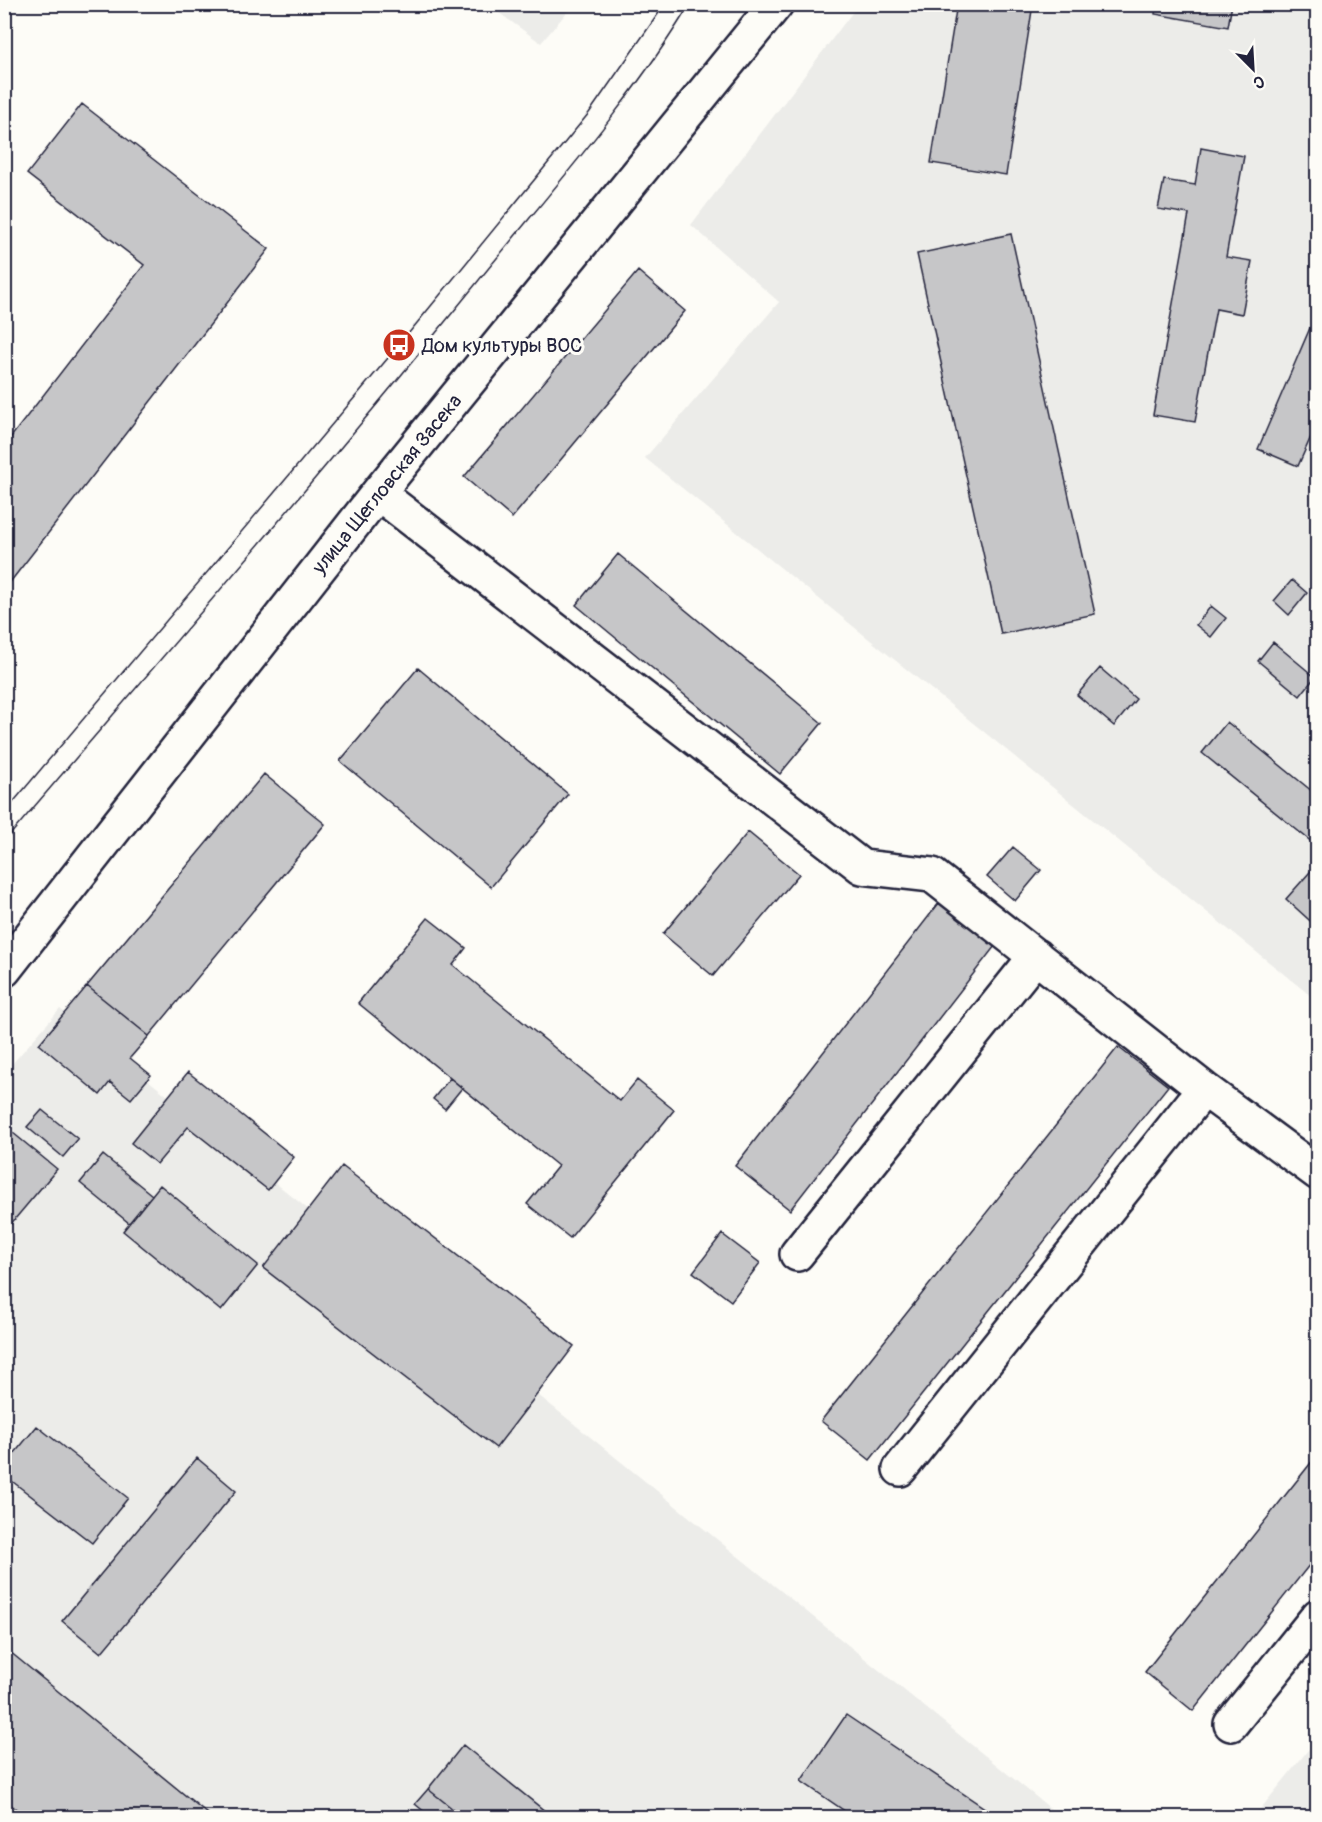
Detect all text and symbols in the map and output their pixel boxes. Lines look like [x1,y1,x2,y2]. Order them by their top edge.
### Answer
north arrow [1223,39,1283,99]
text: С [1250,71,1267,93]
bus stop icon: Дом культуры ВОС [381,327,417,363]
place label: Дом культуры ВОС [421,333,582,358]
street label: улица Щегловская Засека [306,389,467,580]

